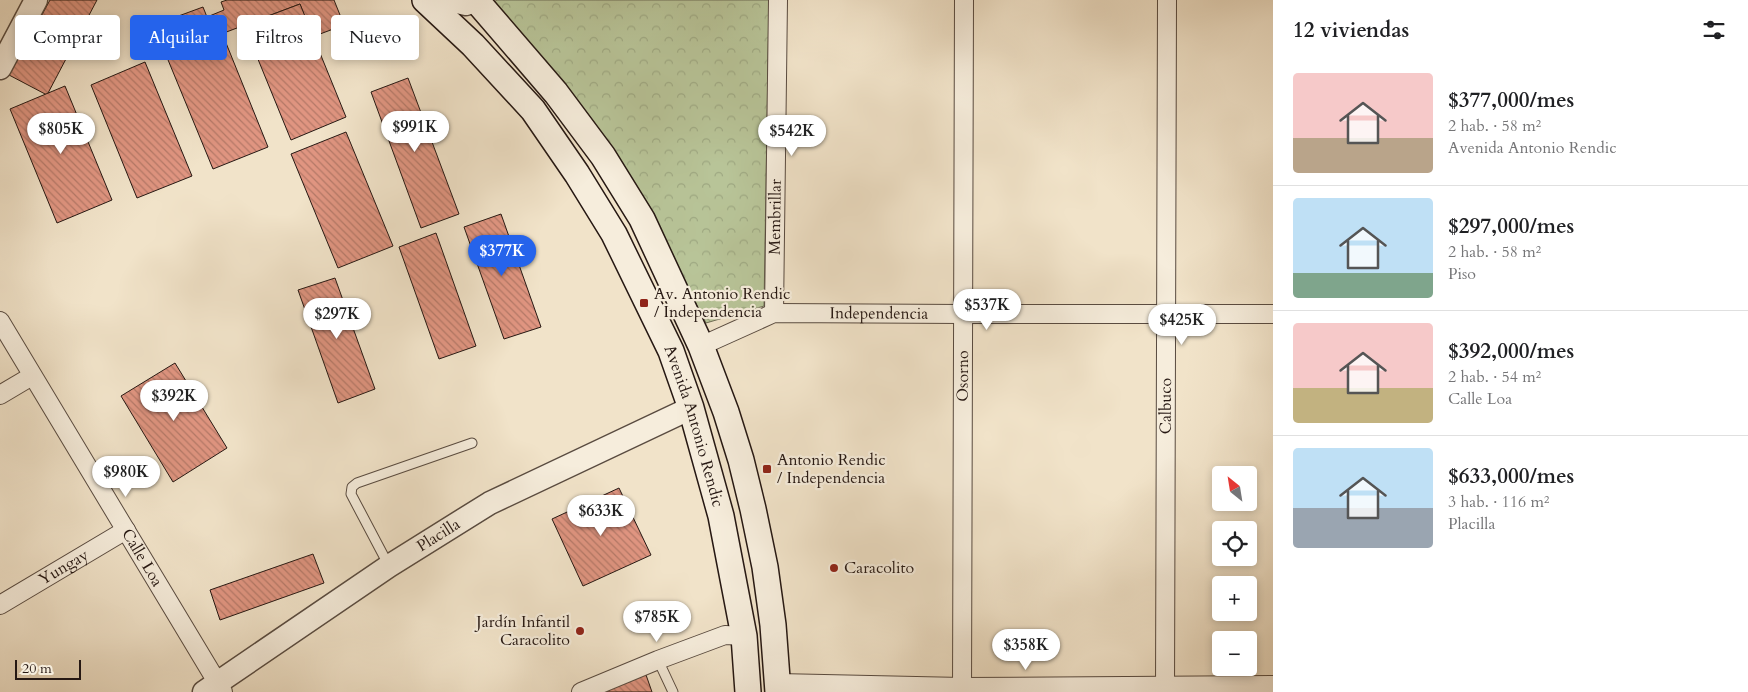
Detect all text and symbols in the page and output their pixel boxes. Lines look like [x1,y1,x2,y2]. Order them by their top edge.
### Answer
chip: Comprar [15,15,120,60]
chip: Alquilar [130,15,227,60]
chip: Filtros [237,15,321,60]
chip: Nuevo [331,15,419,60]
text: 12 viviendas [1293,16,1409,45]
icon: filters [1700,16,1728,44]
text: $377,000/mes [1448,86,1574,115]
icon: home [1333,93,1393,153]
pin: $991K [380,110,450,153]
pin: $805K [26,112,96,155]
pin: $542K [757,114,827,157]
text: 2 hab. · 58 m² [1448,115,1541,137]
text: $991K [392,116,438,138]
text: $805K [38,118,84,140]
text: $542K [769,120,815,142]
text: Avenida Antonio Rendic [1448,137,1617,159]
street label: Membrillar [764,179,787,255]
text: $297,000/mes [1448,212,1574,241]
icon: home [1333,218,1393,278]
pin: $377K [467,234,537,277]
text: $377K [479,240,525,262]
text: 2 hab. · 58 m² [1448,241,1541,263]
text: Piso [1448,263,1476,285]
place label: Av. Antonio Rendic / Independencia [654,283,790,323]
pin: $537K [952,288,1022,331]
text: $537K [964,294,1010,316]
marker: Av. Antonio Rendic / Independencia [638,297,650,309]
pin: $297K [302,298,372,340]
street label: Independencia [829,302,928,325]
text: $297K [314,303,360,325]
pin: $425K [1147,304,1217,346]
text: $425K [1159,309,1205,331]
text: $392,000/mes [1448,337,1574,366]
street label: Avenida Antonio Rendic [659,341,729,510]
icon: home [1333,343,1393,403]
street label: Osorno [952,350,974,402]
text: 2 hab. · 54 m² [1448,366,1541,388]
street label: Calbuco [1155,377,1177,434]
pin: $392K [139,380,209,422]
text: $392K [151,385,197,407]
text: Calle Loa [1448,388,1512,410]
place label: Antonio Rendic / Independencia [777,449,885,489]
pin: $980K [91,456,161,498]
text: $980K [103,461,149,483]
text: $633,000/mes [1448,462,1574,491]
marker: Antonio Rendic / Independencia [761,463,773,475]
north arrow [1212,466,1258,511]
map controls [1212,466,1257,676]
icon: home [1333,468,1393,528]
text: 3 hab. · 116 m² [1448,491,1549,513]
pin: $633K [566,494,636,537]
text: $633K [578,500,624,522]
street label: Placilla [412,513,464,557]
text: Placilla [1448,513,1495,535]
button: locate [1212,521,1257,566]
street label: Calle Loa [116,524,168,591]
street label: Yungay [35,544,93,590]
place label: Caracolito [844,557,914,579]
marker: Caracolito [828,562,840,574]
button: + [1212,576,1257,621]
pin: $785K [622,600,692,643]
text: $785K [634,606,680,628]
place label: Jardín Infantil Caracolito [474,611,570,651]
marker: Jardín Infantil Caracolito [574,625,586,637]
pin: $358K [991,628,1061,671]
button: − [1212,631,1257,676]
text: $358K [1003,634,1049,656]
scale bar [15,657,81,680]
text: 20 m [22,659,52,678]

